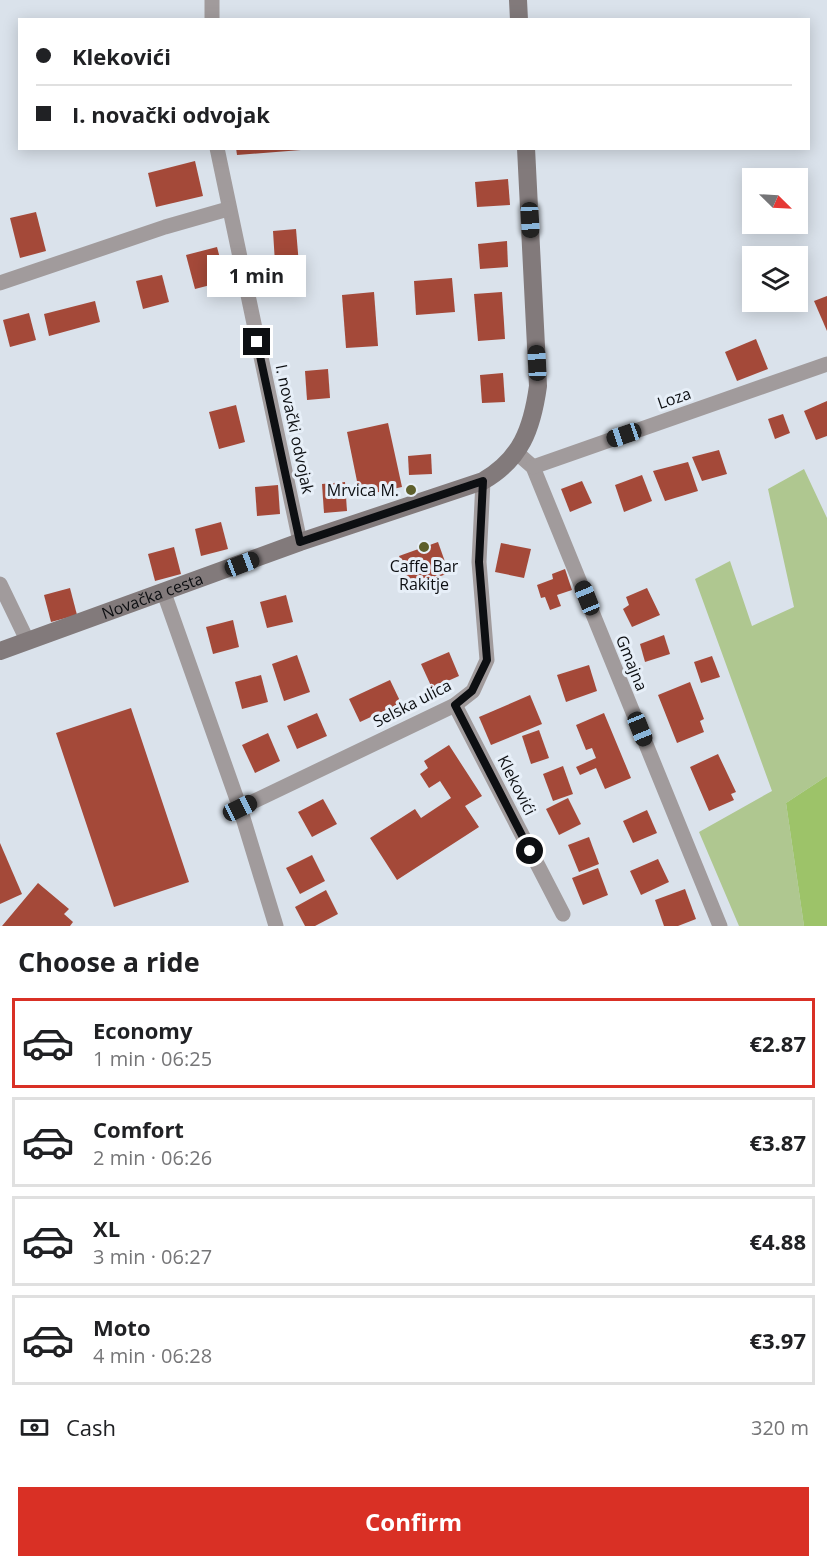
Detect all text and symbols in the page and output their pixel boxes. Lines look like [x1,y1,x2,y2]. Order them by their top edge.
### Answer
text: Klekovići [72,41,171,71]
text: I. novački odvojak [72,99,270,129]
north arrow [742,168,808,234]
map controls [742,168,808,312]
car [520,202,540,238]
button: layers [742,246,808,312]
callout: 1 min [208,255,306,297]
text: 1 min [229,262,284,289]
route end [243,328,270,355]
car [527,345,547,381]
street label: I. novački odvojak [271,362,320,496]
street label: Loza [654,382,694,414]
car [604,421,644,449]
place label: Mrvica M. [327,479,399,501]
marker: Mrvica M. [404,483,418,497]
marker: Caffe Bar Rakitje [417,540,431,554]
car [222,549,262,579]
place label: Caffe Bar Rakitje [390,555,459,595]
street label: Novačka cesta [98,567,206,624]
car [572,578,602,618]
street label: Gmajna [611,632,653,694]
street label: Selska ulica [369,674,455,732]
car [625,709,655,749]
street label: Klekovići [493,751,541,819]
car [220,792,260,824]
route start [516,837,543,864]
text: Choose a ride [18,943,200,980]
text: Economy [93,1015,192,1045]
icon: car [21,1016,75,1070]
text: €2.87 [749,1028,806,1058]
text: 1 min · 06:25 [93,1045,212,1072]
text: Comfort [93,1114,184,1144]
icon: car [21,1115,75,1169]
text: €3.87 [749,1127,806,1157]
text: 2 min · 06:26 [93,1144,212,1171]
text: XL [93,1213,120,1243]
icon: car [21,1214,75,1268]
text: €4.88 [749,1226,806,1256]
text: 3 min · 06:27 [93,1243,212,1270]
text: Moto [93,1312,151,1342]
icon: car [21,1313,75,1367]
text: €3.97 [749,1325,806,1355]
text: 4 min · 06:28 [93,1342,212,1369]
icon: cash [18,1411,51,1444]
text: Cash [66,1412,116,1442]
text: 320 m [751,1414,809,1441]
button: Confirm [18,1487,809,1556]

